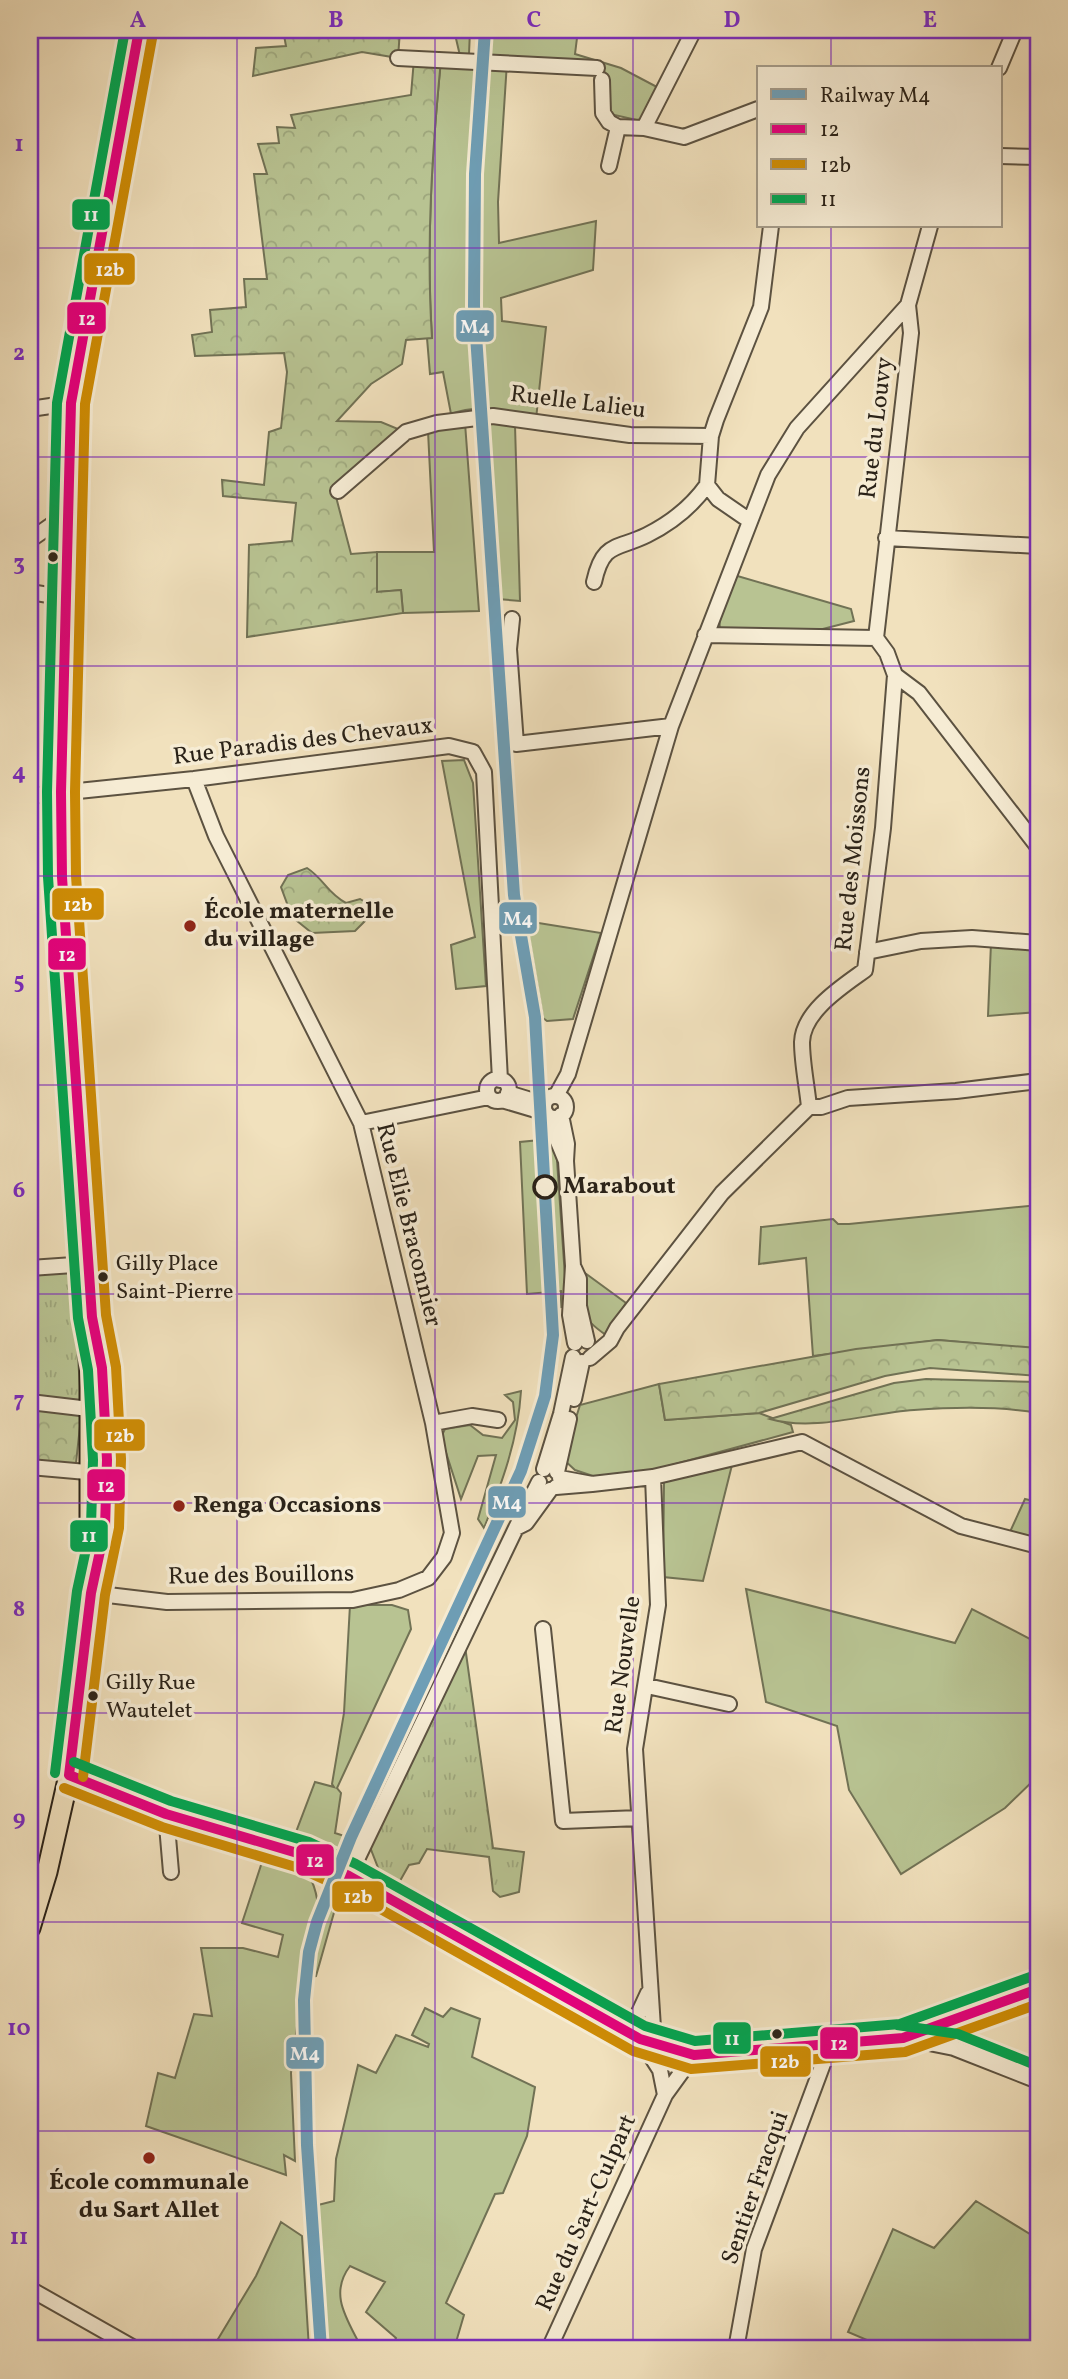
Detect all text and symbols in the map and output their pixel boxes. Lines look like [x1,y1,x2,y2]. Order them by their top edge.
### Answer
text: A [130,5,146,37]
text: B [328,5,344,37]
text: C [527,5,541,37]
text: D [724,5,741,37]
text: E [923,5,937,37]
legend [757,66,1002,228]
text: Railway M4 [820,82,931,111]
text: 12 [820,116,839,145]
text: 1 [14,129,24,161]
text: 12b [820,152,851,181]
text: 11 [820,186,836,215]
line badge: 11 [71,198,111,231]
text: 11 [83,203,99,229]
line badge: 12b [83,252,136,286]
text: 12b [96,258,124,284]
line badge: 12 [66,301,107,335]
text: 12 [78,307,96,333]
line badge: M4 [455,309,495,343]
text: M4 [460,315,490,341]
text: 2 [13,338,25,370]
street label: Rue du Louvy [851,355,903,501]
street label: Ruelle Lalieu [508,378,648,428]
text: 3 [13,548,25,580]
unlabelled marker [46,550,60,564]
street label: Rue Paradis des Chevaux [171,709,435,775]
text: 4 [12,757,26,789]
street label: Rue des Moissons [827,765,881,953]
line badge: 12b [51,887,105,921]
text: 12b [64,893,92,919]
place label: École maternelle du village [204,895,394,957]
line badge: M4 [498,901,538,935]
text: M4 [503,907,533,933]
marker: École maternelle du village [182,918,198,934]
line badge: 12 [47,937,87,971]
text: 12 [58,943,76,969]
text: 5 [13,966,25,998]
street label: Rue Elie Braconnier [366,1120,450,1330]
place label: Marabout [563,1170,676,1204]
text: 6 [13,1175,25,1207]
marker: Marabout [533,1175,557,1199]
place label: Gilly Place Saint-Pierre [116,1249,233,1308]
marker: Gilly Place Saint-Pierre [96,1270,110,1284]
text: 7 [14,1385,25,1417]
line badge: 12b [93,1418,146,1452]
text: 12b [106,1424,134,1450]
line badge: 12 [86,1468,126,1502]
text: 12 [97,1474,115,1500]
line badge: M4 [487,1485,527,1519]
place label: Renga Occasions [193,1489,381,1523]
text: M4 [492,1491,522,1517]
marker: Renga Occasions [171,1498,187,1514]
line badge: 11 [69,1519,109,1553]
text: 11 [81,1524,97,1550]
street label: Rue des Bouillons [168,1557,354,1595]
text: 8 [13,1594,25,1626]
street label: Rue Nouvelle [597,1594,651,1736]
place label: Gilly Rue Wautelet [106,1668,195,1727]
marker: Gilly Rue Wautelet [86,1689,100,1703]
text: 9 [13,1803,25,1835]
line badge: 12 [295,1843,335,1877]
text: 12 [306,1849,324,1875]
line badge: 12b [331,1880,385,1913]
text: 12b [344,1885,372,1911]
text: 10 [7,2013,31,2045]
line badge: 11 [712,2021,752,2055]
line badge: 12 [819,2026,859,2060]
text: 11 [724,2027,740,2053]
unlabelled marker [770,2027,784,2041]
text: 12 [830,2032,848,2058]
line badge: M4 [285,2036,325,2070]
text: M4 [290,2042,320,2068]
line badge: 12b [759,2045,812,2078]
text: 12b [771,2050,799,2076]
street label: Sentier Fracqui [714,2107,798,2269]
street label: Rue du Sart-Culpart [528,2109,646,2317]
marker: École communale du Sart Allet [141,2150,157,2166]
place label: École communale du Sart Allet [49,2166,249,2228]
text: 11 [10,2222,28,2254]

